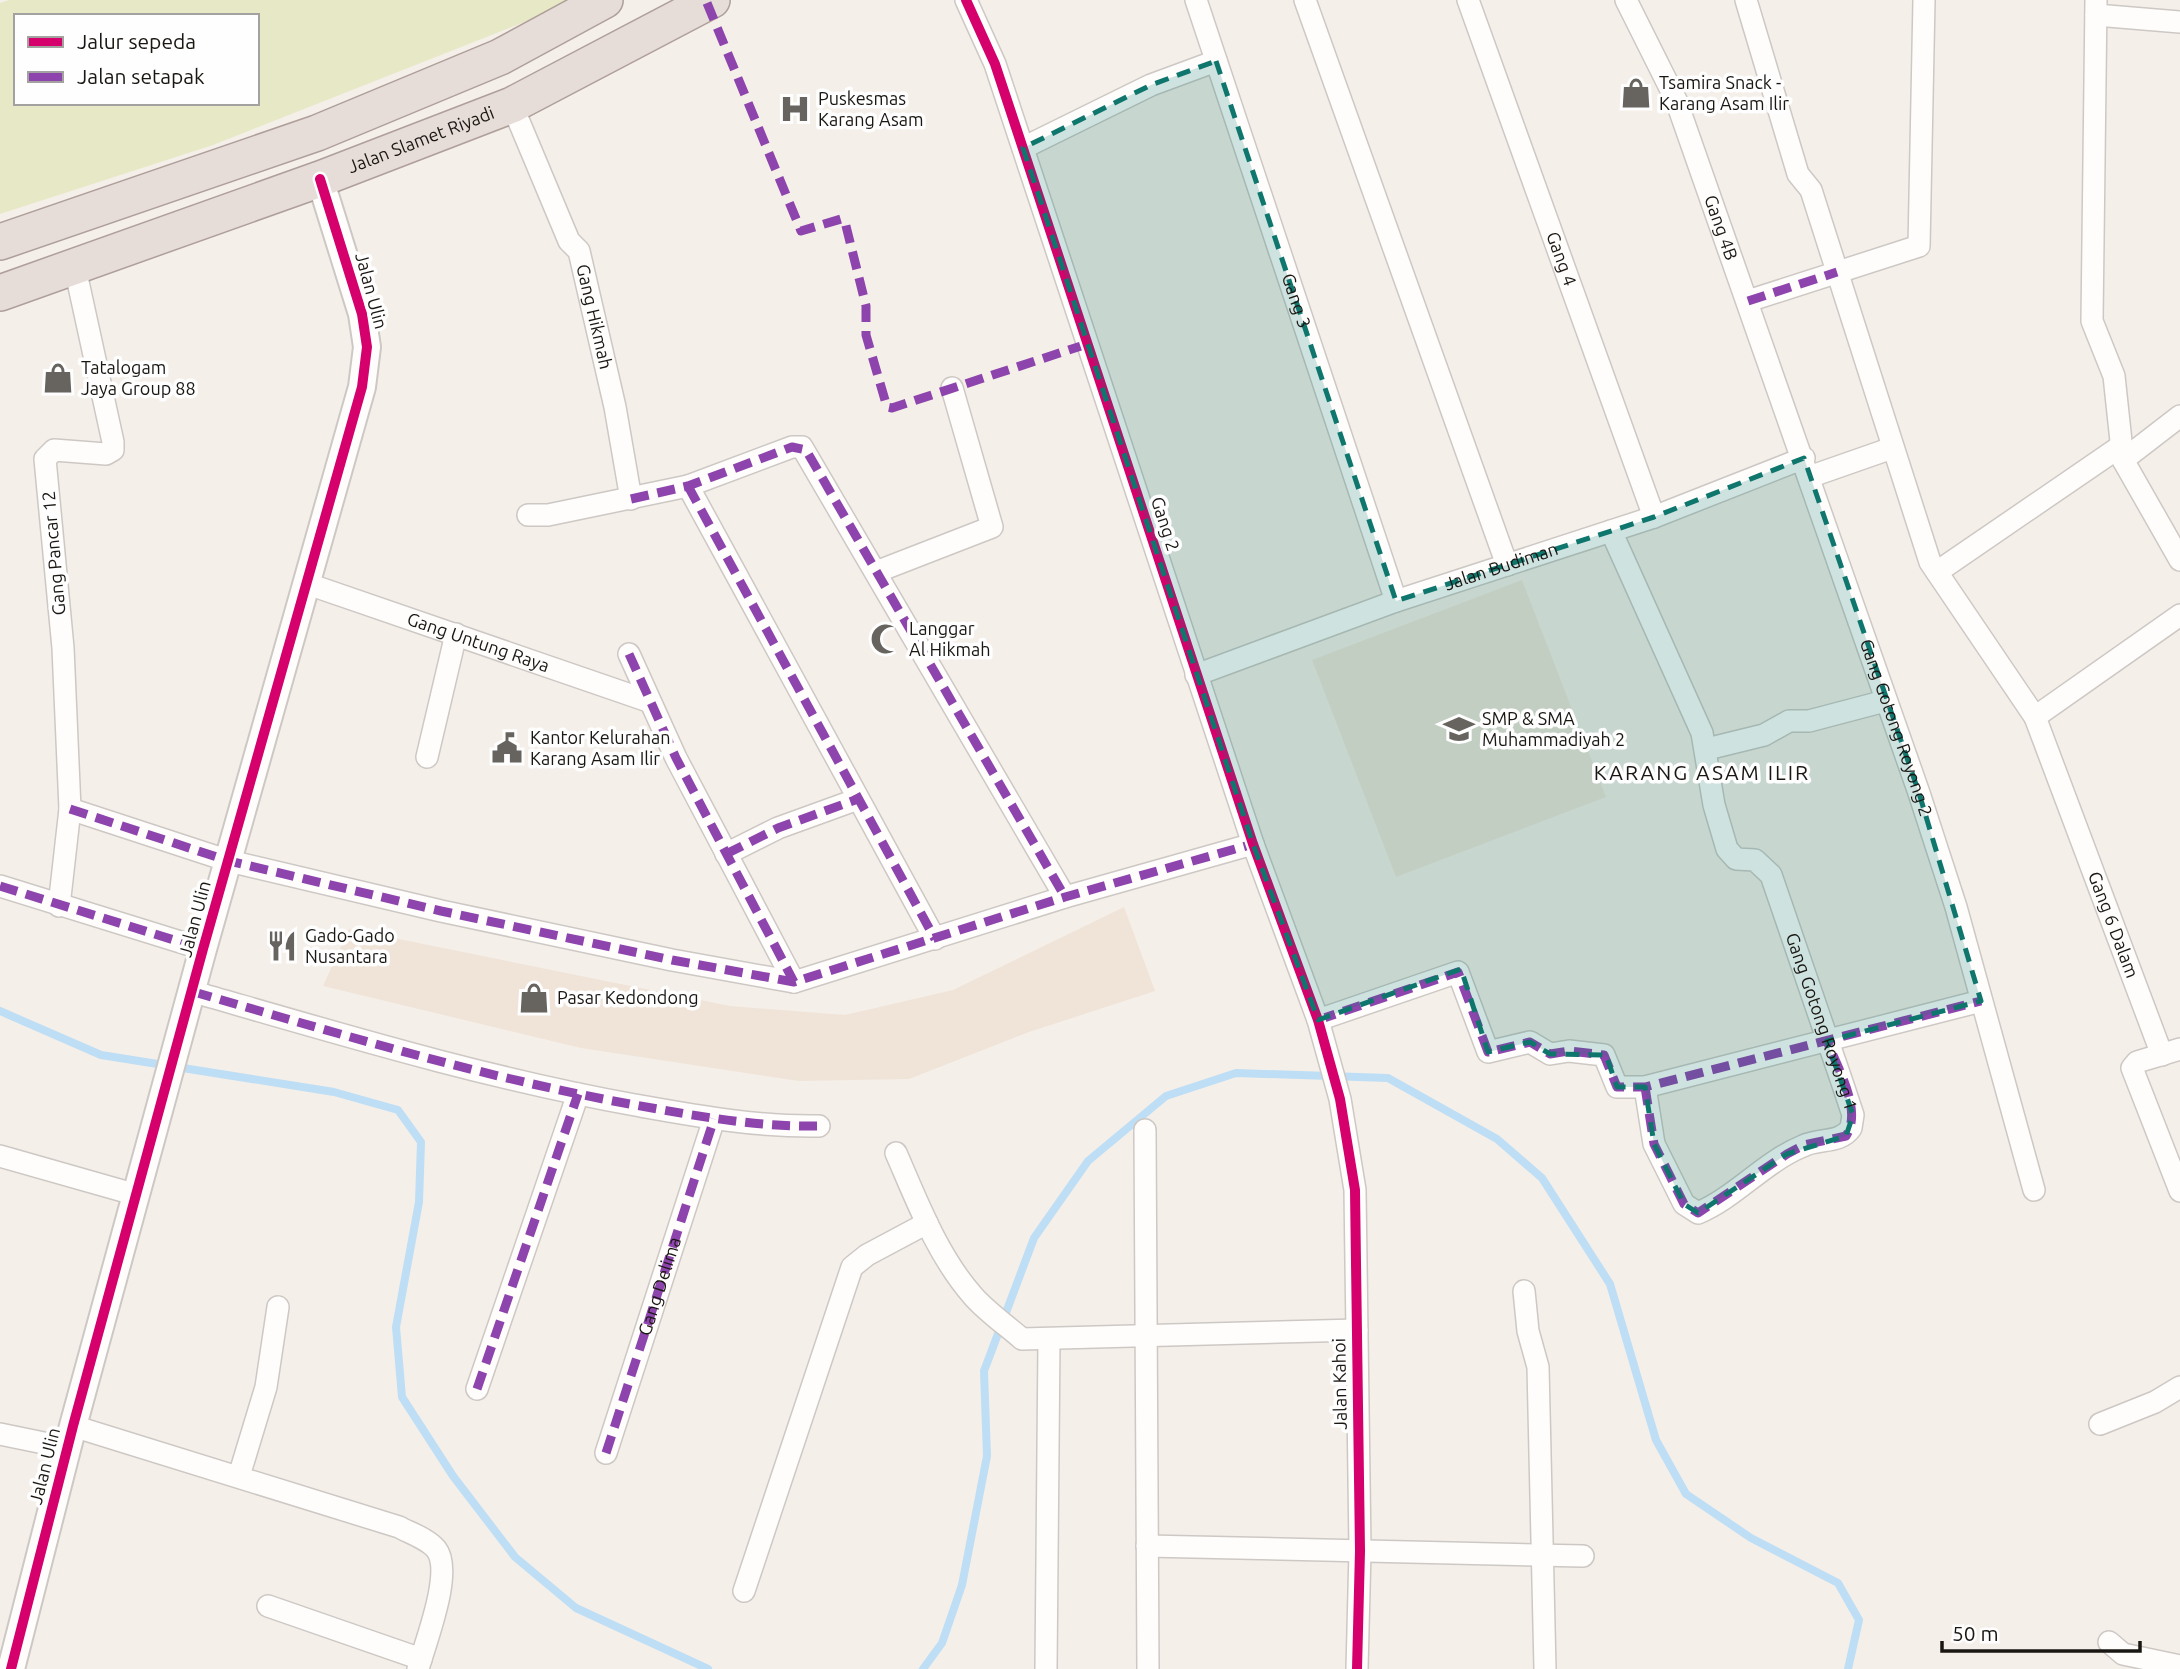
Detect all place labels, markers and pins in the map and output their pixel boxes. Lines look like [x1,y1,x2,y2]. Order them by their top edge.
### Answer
place label: Tsamira Snack - Karang Asam Ilir [1659,72,1789,113]
shop icon: Tsamira Snack - Karang Asam Ilir [1619,76,1653,110]
place label: Puskesmas Karang Asam [818,88,924,129]
hospital icon: Puskesmas Karang Asam [778,92,812,126]
place label: Tatalogam Jaya Group 88 [81,357,196,398]
shop icon: Tatalogam Jaya Group 88 [41,361,75,395]
place label: Langgar Al Hikmah [909,618,991,659]
mosque icon: Langgar Al Hikmah [869,622,903,656]
place label: SMP & SMA Muhammadiyah 2 [1482,708,1625,749]
school or university icon: SMP & SMA Muhammadiyah 2 [1442,712,1476,746]
place label: Kantor Kelurahan Karang Asam Ilir [530,727,671,768]
public building icon: Kantor Kelurahan Karang Asam Ilir [490,731,524,765]
place label: Gado-Gado Nusantara [305,925,395,966]
restaurant icon: Gado-Gado Nusantara [265,929,299,963]
shop icon: Pasar Kedondong [517,981,551,1015]
place label: Pasar Kedondong [557,987,699,1007]

